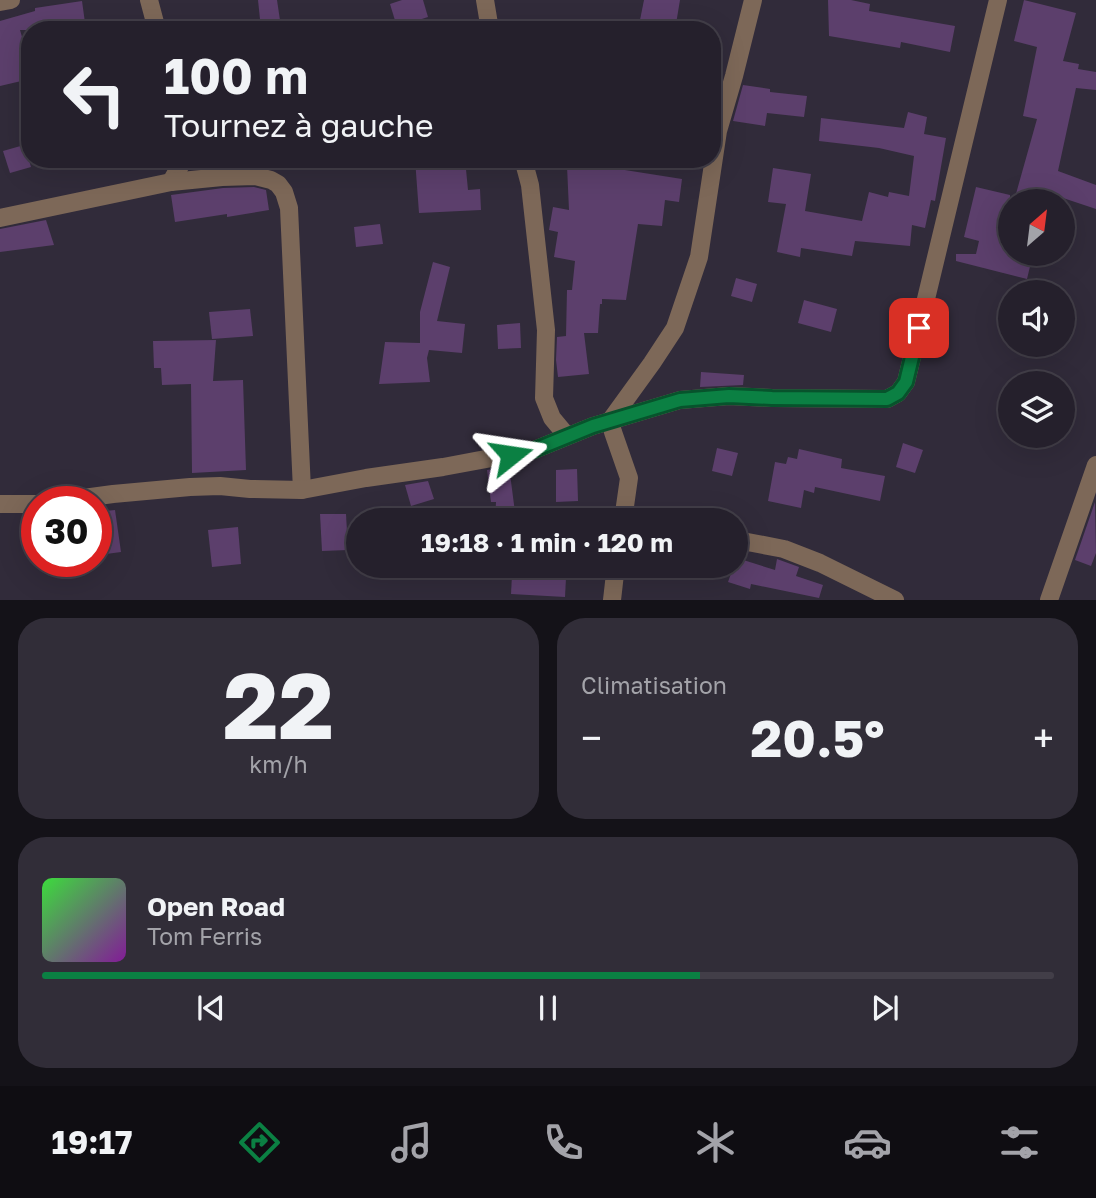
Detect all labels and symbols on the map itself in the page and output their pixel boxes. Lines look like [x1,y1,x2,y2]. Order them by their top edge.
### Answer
north arrow [998,189,1074,266]
pin [889,298,949,358]
position arrow [474,418,548,492]
speed limit sign: 30 [21,486,112,577]

